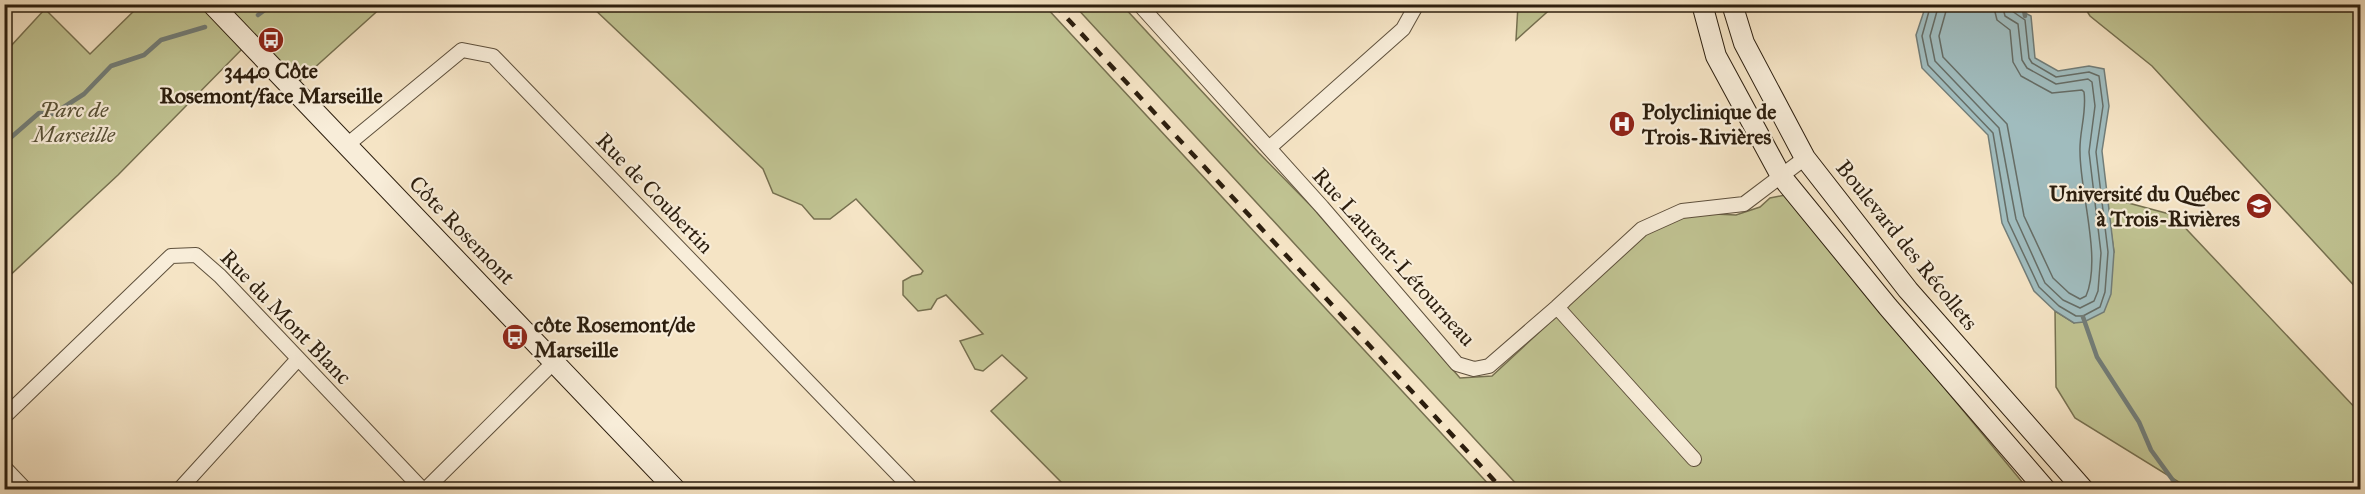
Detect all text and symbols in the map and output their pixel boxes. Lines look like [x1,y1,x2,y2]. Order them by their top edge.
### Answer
bus stop icon: 3440 Côte Rosemont/face Marseille [256,25,286,55]
place label: 3440 Côte Rosemont/face Marseille [159,57,383,109]
park label: Parc de Marseille [31,96,116,148]
place label: Polyclinique de Trois-Rivières [1641,98,1776,150]
hospital icon: Polyclinique de Trois-Rivières [1607,109,1637,139]
street label: Rue de Coubertin [591,127,720,259]
street label: Boulevard des Récollets [1830,155,1984,335]
street label: Rue Laurent-Létourneau [1307,162,1481,352]
street label: Côte Rosemont [403,170,521,290]
place label: Université du Québec à Trois-Rivières [2049,180,2241,232]
school or university icon: Université du Québec à Trois-Rivières [2244,191,2274,221]
street label: Rue du Mont Blanc [215,244,357,390]
place label: côte Rosemont/de Marseille [534,311,695,363]
bus stop icon: côte Rosemont/de Marseille [500,322,530,352]

